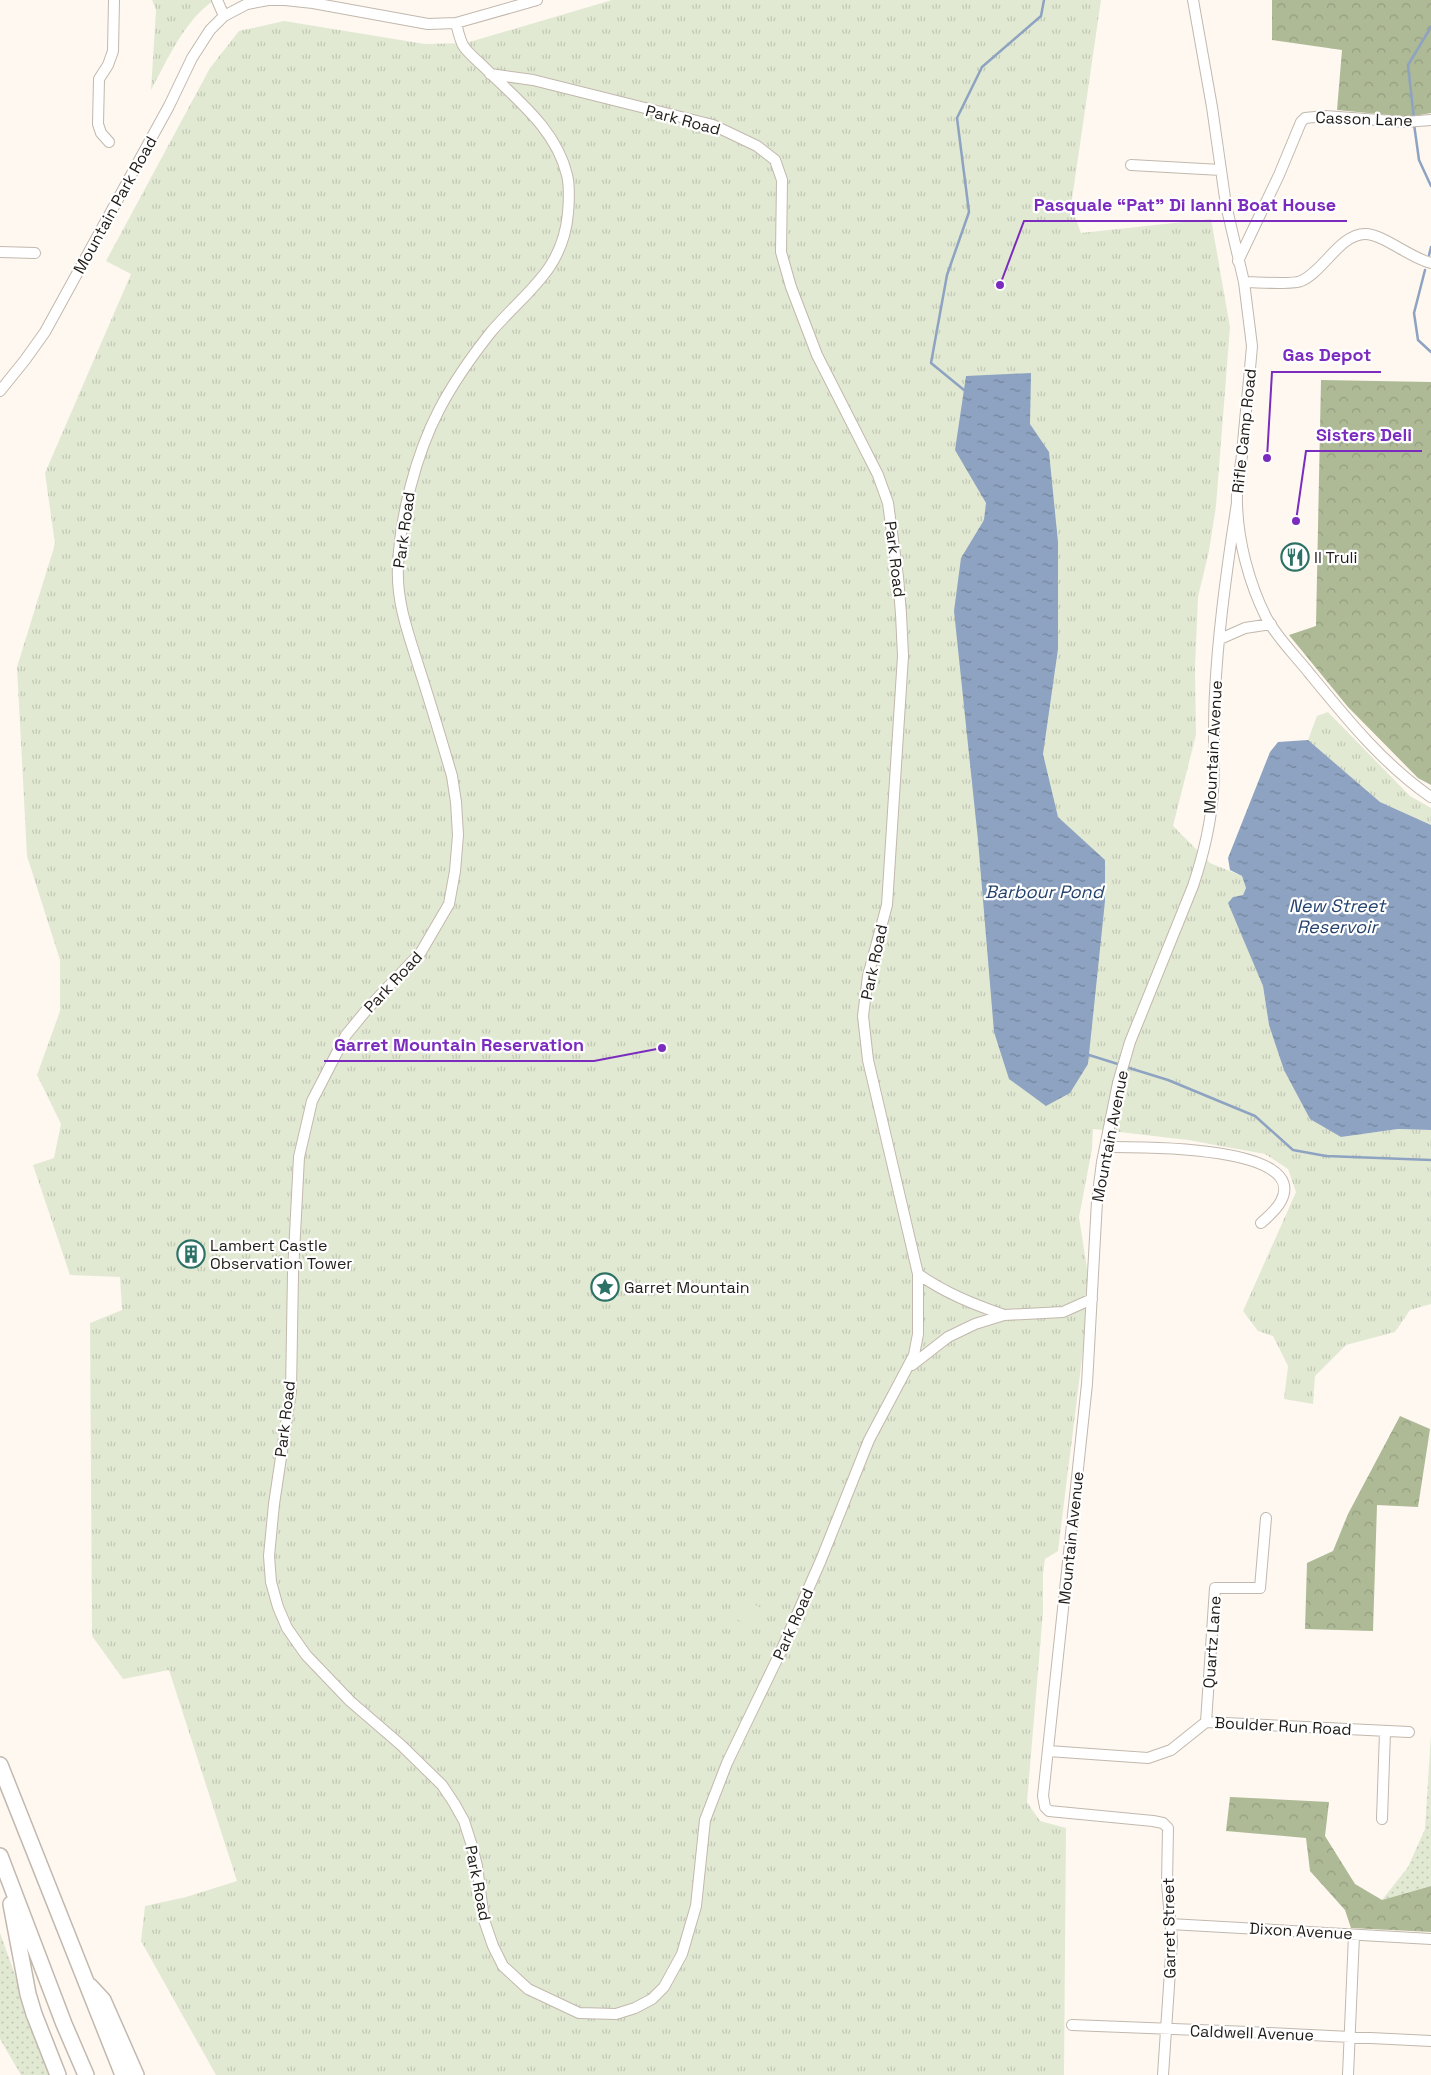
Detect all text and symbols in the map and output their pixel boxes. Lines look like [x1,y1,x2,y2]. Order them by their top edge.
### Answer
street label: Park Road [643,100,723,140]
street label: Casson Lane [1315,107,1413,131]
street label: Mountain Park Road [68,133,162,277]
callout: Pasquale “Pat” Di lanni Boat House [1024,188,1347,221]
text: Pasquale “Pat” Di lanni Boat House [1034,193,1336,216]
callout: Gas Depot [1272,339,1381,372]
text: Gas Depot [1282,343,1372,366]
street label: Rifle Camp Road [1227,368,1261,494]
callout: Sisters Deli [1306,418,1422,451]
text: Sisters Deli [1316,423,1412,446]
street label: Park Road [388,491,420,569]
street label: Park Road [880,520,910,598]
restaurant icon: Il Truli [1280,542,1310,572]
place label: Il Truli [1314,547,1357,568]
street label: Mountain Avenue [1199,680,1227,814]
water label: Barbour Pond [985,880,1106,903]
water label: New Street Reservoir [1289,894,1387,938]
street label: Park Road [856,922,892,1002]
street label: Park Road [359,947,427,1017]
callout: Garret Mountain Reservation [324,1028,594,1061]
text: Garret Mountain Reservation [334,1033,584,1056]
street label: Mountain Avenue [1087,1068,1133,1204]
place label: Lambert Castle Observation Tower [210,1235,352,1274]
building icon: Lambert Castle Observation Tower [176,1239,206,1269]
place icon: Garret Mountain [590,1272,620,1302]
place label: Garret Mountain [624,1277,750,1298]
street label: Park Road [270,1380,300,1458]
street label: Mountain Avenue [1054,1470,1088,1606]
street label: Park Road [768,1585,818,1663]
street label: Quartz Lane [1198,1595,1226,1689]
street label: Boulder Run Road [1214,1712,1352,1740]
street label: Park Road [460,1843,496,1923]
street label: Garret Street [1158,1877,1180,1979]
street label: Dixon Avenue [1249,1918,1353,1944]
street label: Caldwell Avenue [1190,2020,1314,2046]

